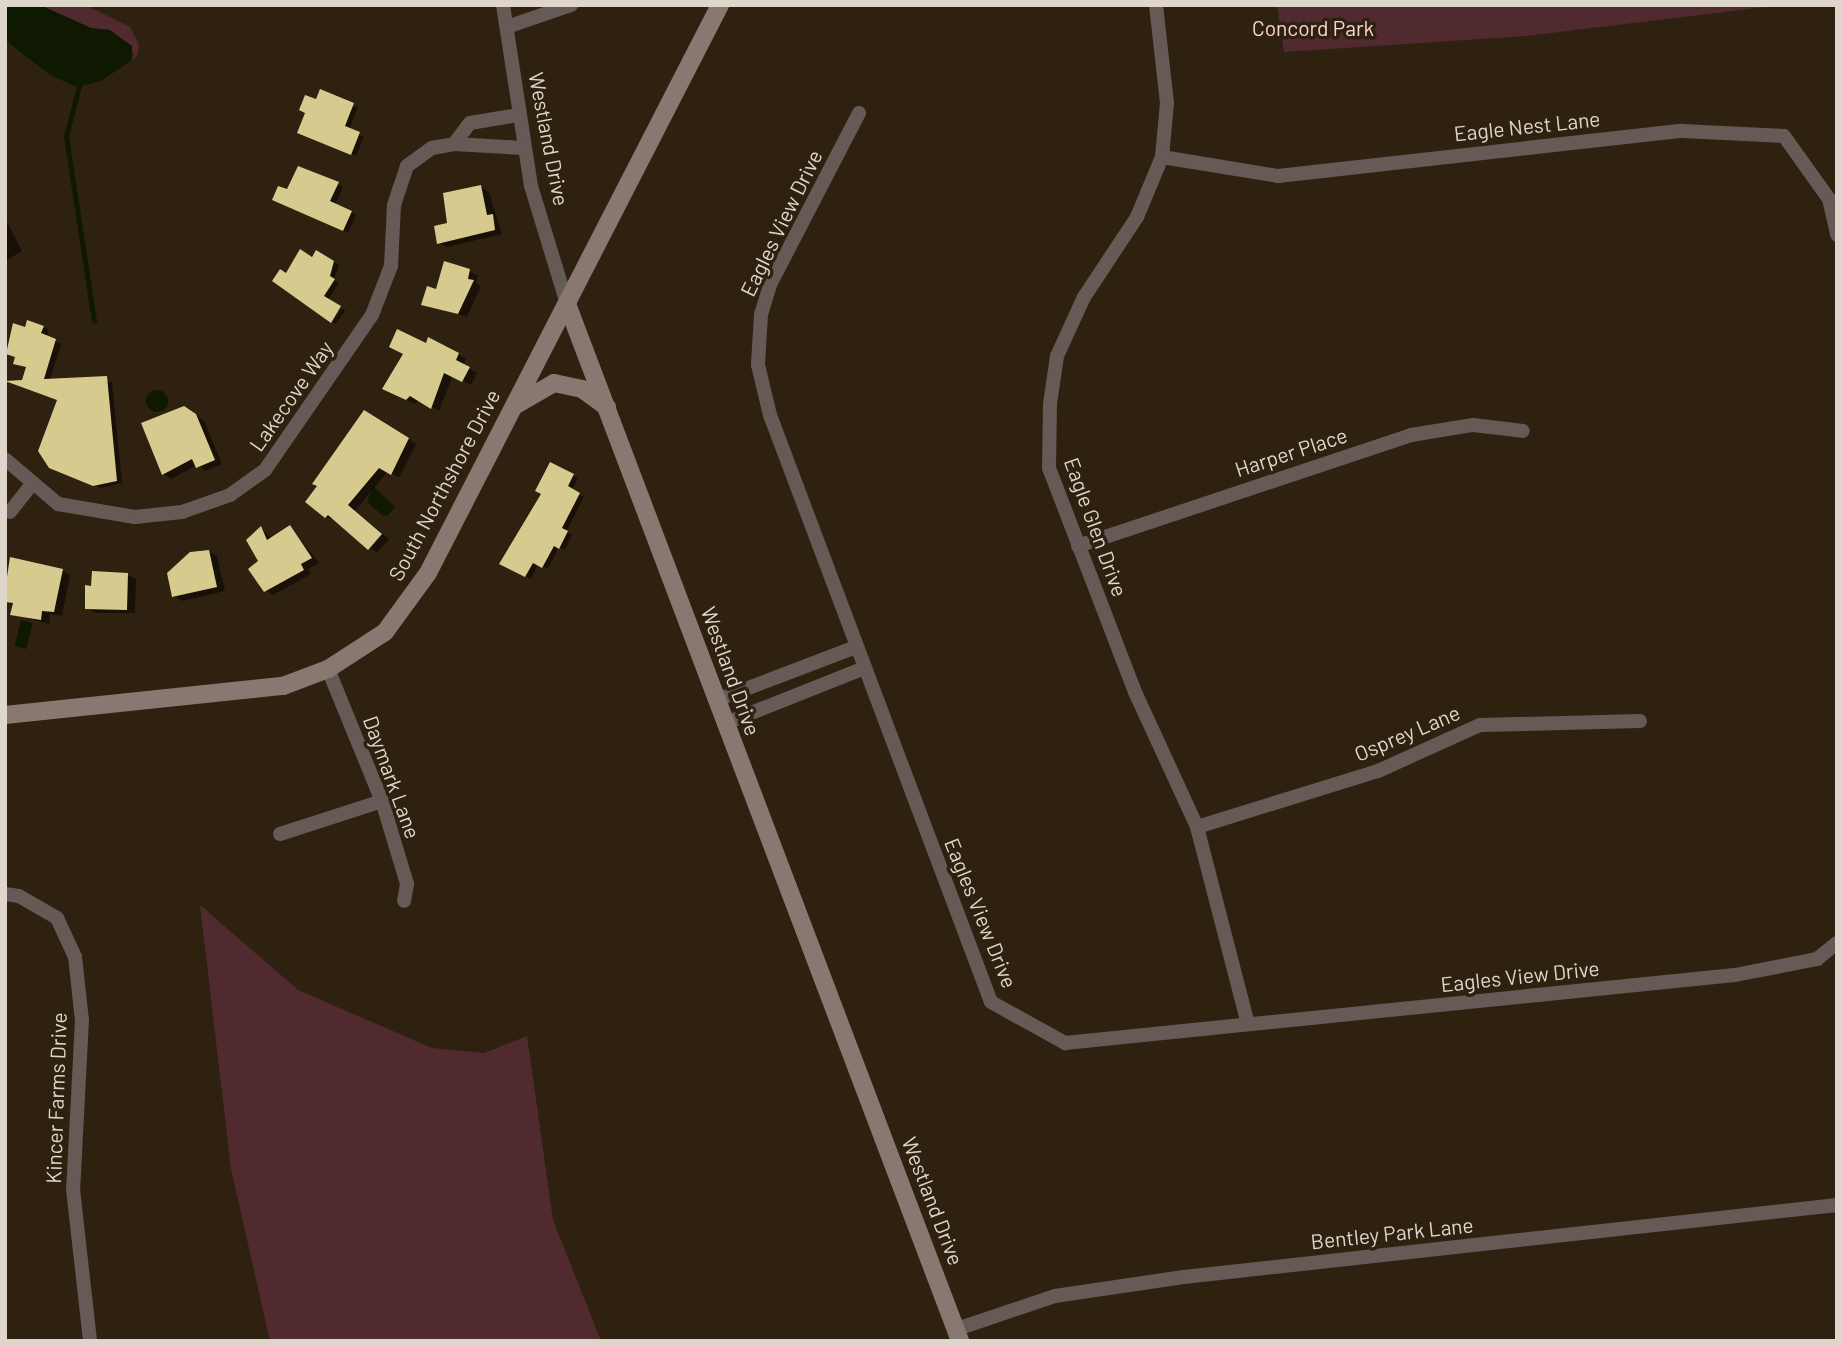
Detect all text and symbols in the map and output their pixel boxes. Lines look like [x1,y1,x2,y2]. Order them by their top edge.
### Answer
park label: Concord Park [1252,15,1374,41]
street label: Westland Drive [524,70,574,208]
street label: Eagle Nest Lane [1453,106,1601,146]
street label: Eagles View Drive [735,146,827,300]
street label: Lakecove Way [244,336,338,456]
street label: South Northshore Drive [383,385,505,585]
street label: Harper Place [1232,422,1350,482]
street label: Eagle Glen Drive [1059,454,1133,600]
street label: Westland Drive [696,603,766,739]
street label: Osprey Lane [1350,699,1464,767]
street label: Daymark Lane [358,712,426,842]
street label: Eagles View Drive [939,834,1023,992]
street label: Eagles View Drive [1439,955,1601,997]
street label: Kincer Farms Drive [40,1012,72,1184]
street label: Westland Drive [897,1133,969,1269]
street label: Bentley Park Lane [1309,1212,1475,1254]

